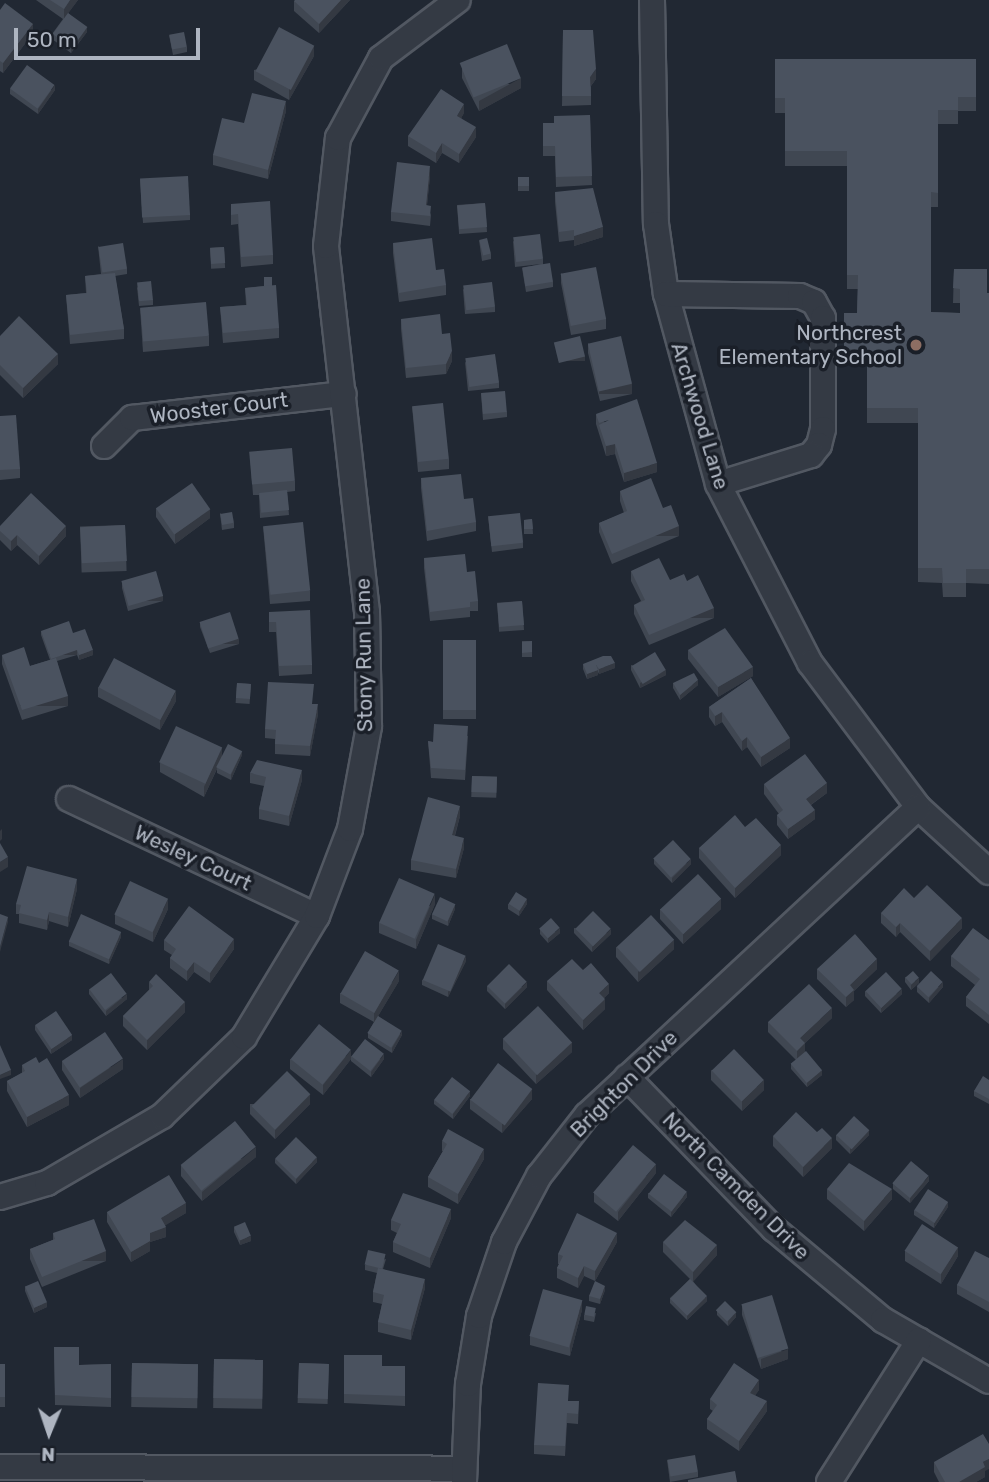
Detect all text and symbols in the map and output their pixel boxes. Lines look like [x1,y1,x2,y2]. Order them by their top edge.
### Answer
scale bar [18,14,203,58]
text: 50 m [27,27,77,52]
place label: Northcrest Elementary School [718,320,902,370]
marker: Northcrest Elementary School [908,337,924,353]
street label: Archwood Lane [666,340,734,492]
street label: Wooster Court [148,387,290,429]
street label: Stony Run Lane [350,577,378,733]
street label: Wesley Court [130,820,256,896]
street label: Brighton Drive [565,1025,683,1143]
street label: North Camden Drive [657,1107,815,1265]
north arrow [14,1398,84,1468]
text: N [41,1443,55,1466]

